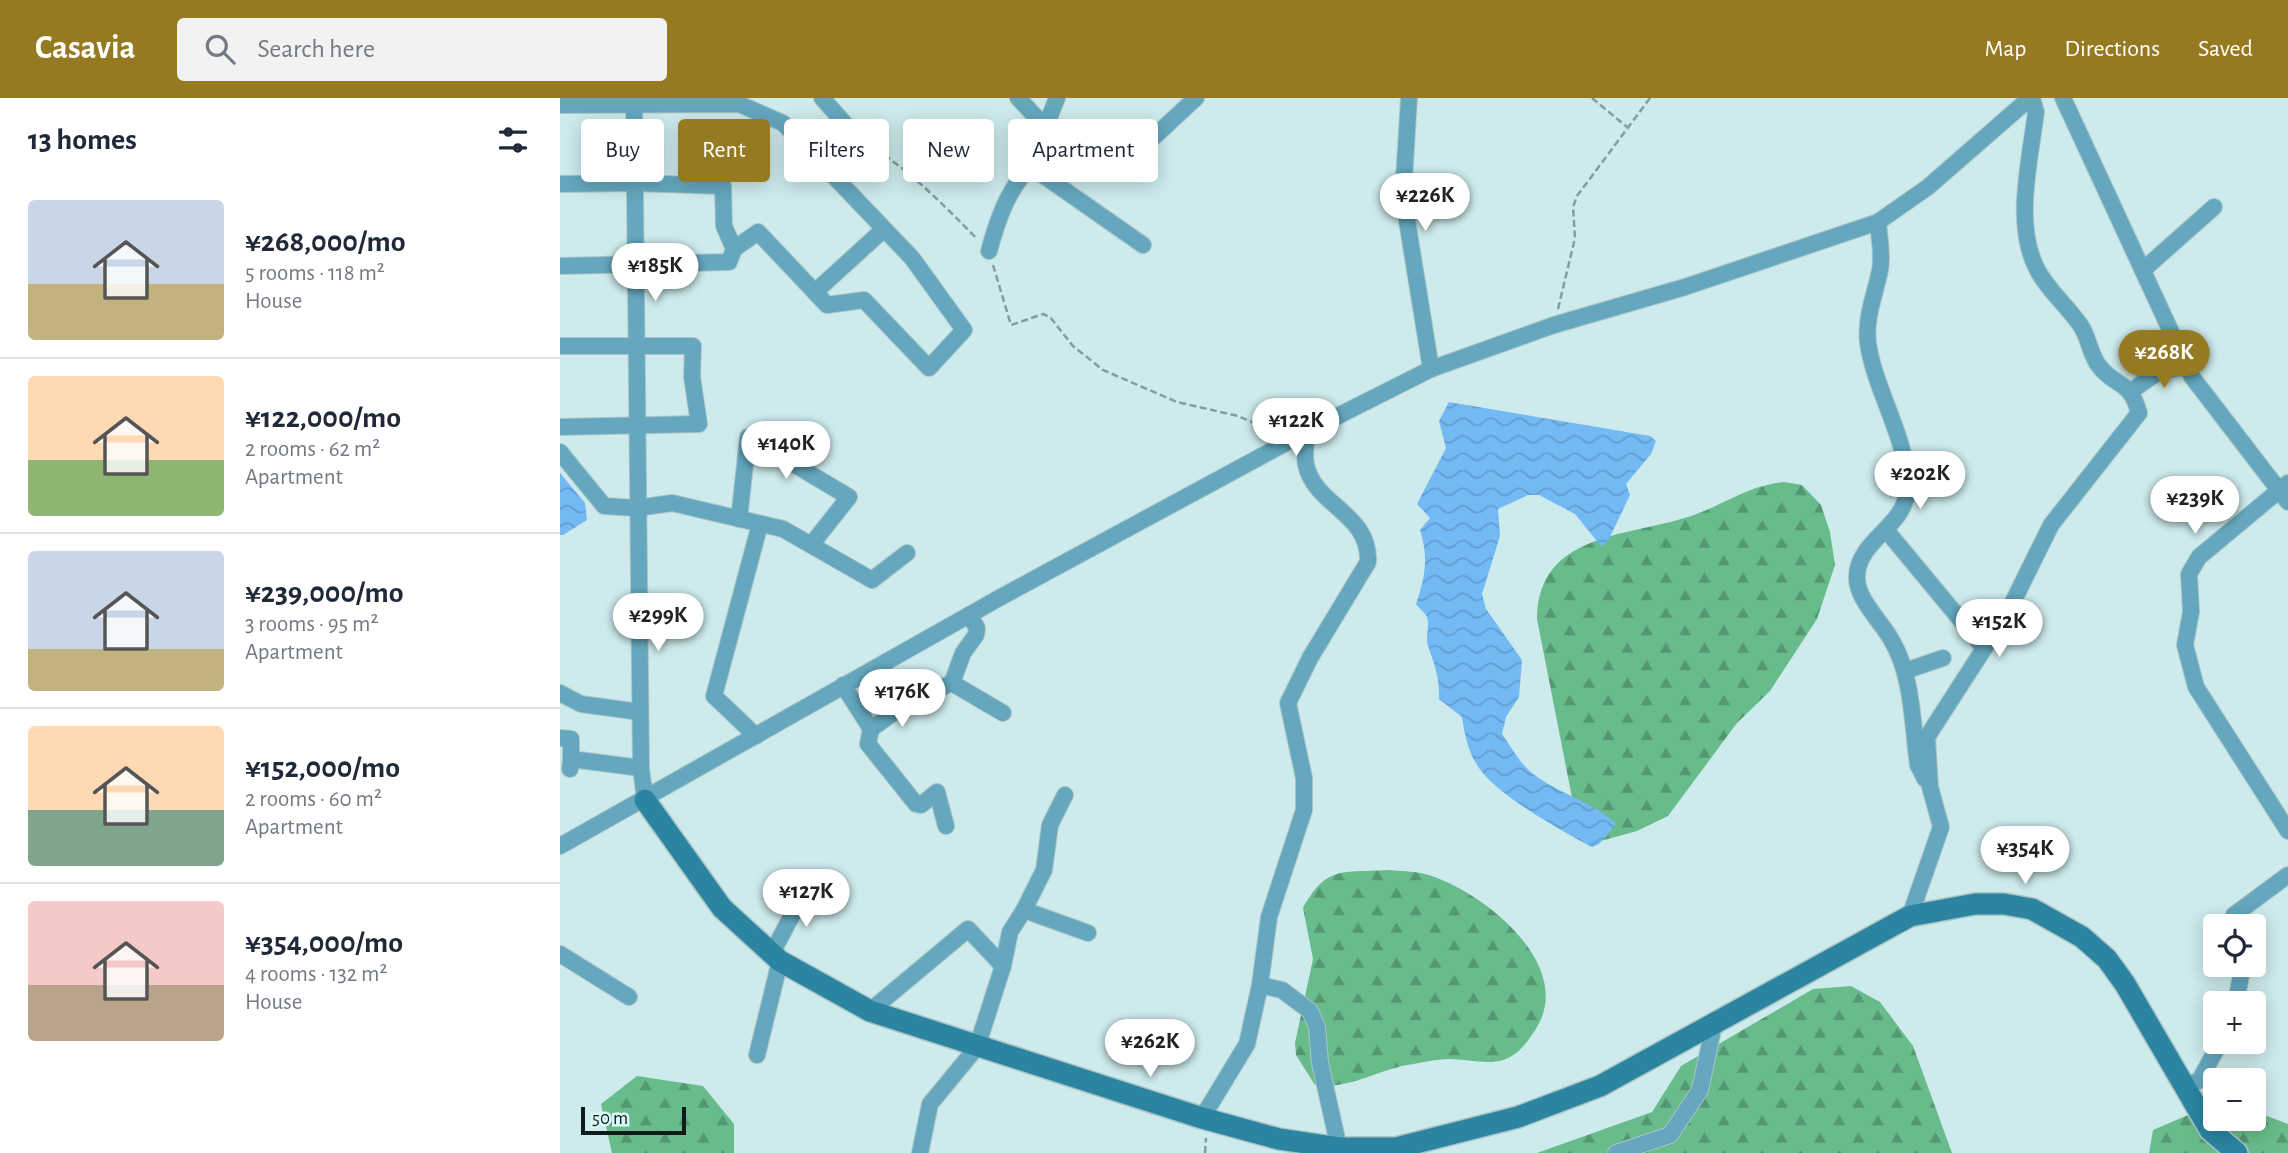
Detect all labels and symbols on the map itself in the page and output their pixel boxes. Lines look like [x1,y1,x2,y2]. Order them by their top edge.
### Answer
pin: ¥226K [1376,174,1474,233]
pin: ¥185K [606,244,704,303]
pin: ¥268K [2115,330,2213,390]
pin: ¥122K [1247,398,1345,458]
pin: ¥140K [737,422,835,481]
pin: ¥202K [1871,452,1969,511]
pin: ¥239K [2146,476,2244,536]
pin: ¥299K [609,594,707,653]
pin: ¥152K [1950,600,2048,659]
pin: ¥176K [853,670,951,729]
pin: ¥354K [1976,826,2074,886]
pin: ¥127K [757,870,855,929]
pin: ¥262K [1101,1020,1199,1079]
scale bar [581,1104,686,1136]

